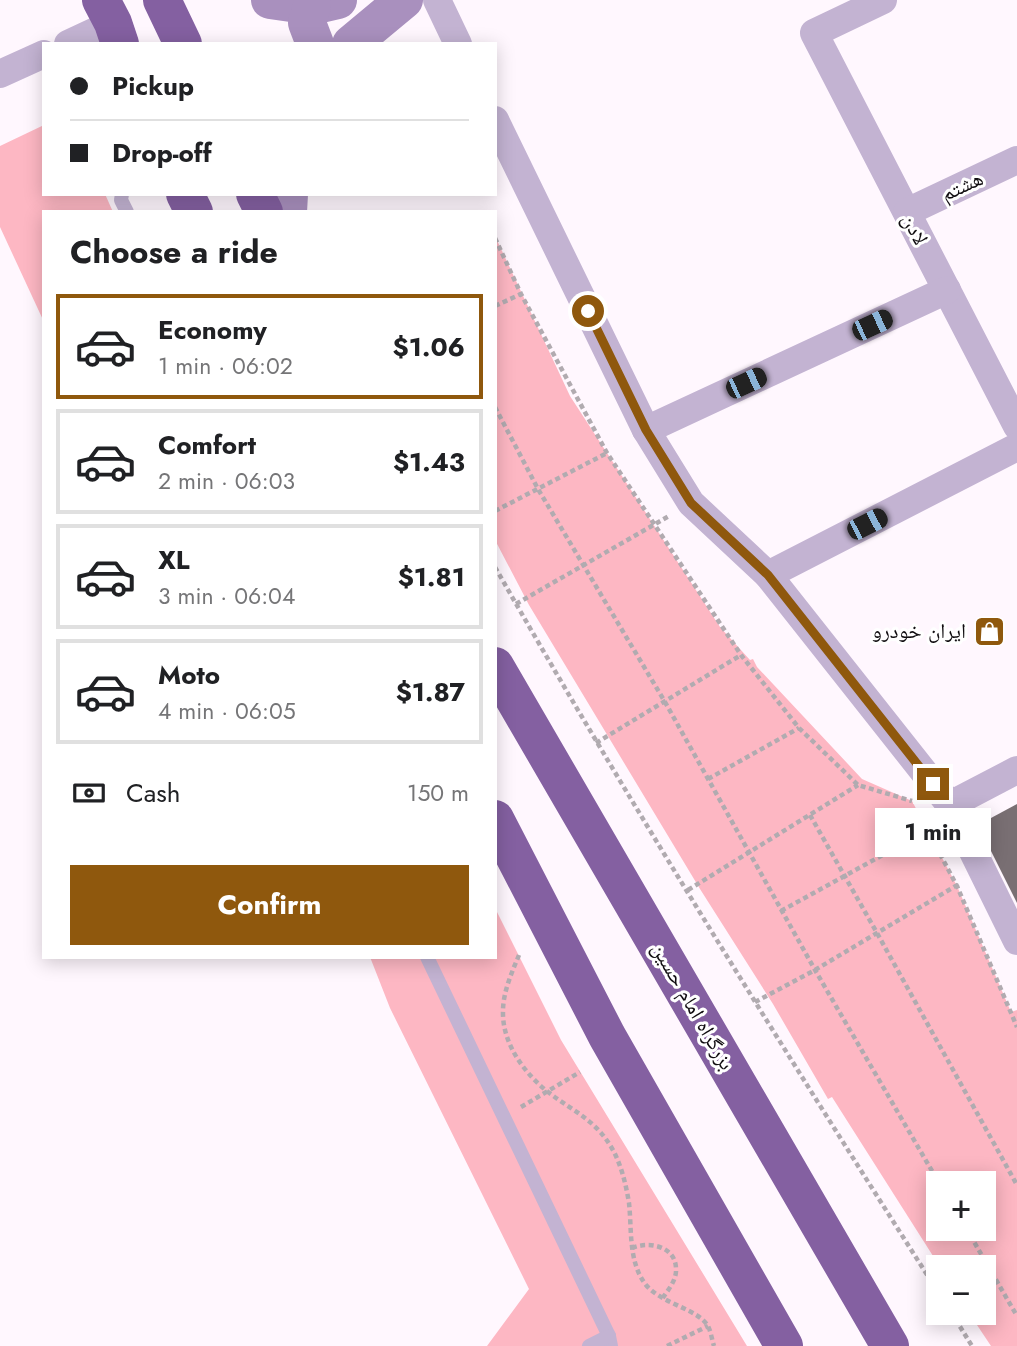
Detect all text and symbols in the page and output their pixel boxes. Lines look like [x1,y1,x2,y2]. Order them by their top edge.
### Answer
text: Pickup [112,67,194,105]
text: Drop-off [112,134,212,172]
street label: هشتم [936,163,988,209]
street label: لادن [894,208,936,250]
text: Choose a ride [70,229,278,275]
route start [572,295,604,327]
car [849,307,896,343]
text: Economy [158,311,267,349]
icon: car [74,315,137,378]
text: $1.06 [393,328,465,366]
text: 1 min · 06:02 [158,349,293,383]
car [723,365,770,401]
text: Comfort [158,426,256,464]
icon: car [74,430,137,493]
text: $1.43 [393,443,465,481]
text: 2 min · 06:03 [158,464,295,498]
car [844,505,891,543]
text: XL [158,541,190,579]
icon: car [74,545,137,608]
text: $1.81 [398,558,465,596]
text: 3 min · 06:04 [158,579,295,613]
shop icon: ایران خودرو [972,614,1006,648]
place label: ایران خودرو [872,616,966,646]
text: Moto [158,656,220,694]
icon: car [74,660,137,723]
text: $1.87 [396,673,465,711]
text: 4 min · 06:05 [158,694,296,728]
route end [917,768,949,800]
icon: cash [70,774,108,812]
text: Cash [126,774,180,812]
text: 150 m [407,776,469,810]
callout: 1 min [875,808,991,858]
text: 1 min [904,815,962,849]
button: Confirm [70,865,469,945]
street label: بزرگراه امام حسین [644,937,742,1075]
map controls [926,1171,996,1325]
button: + [926,1171,996,1241]
button: − [926,1255,996,1325]

